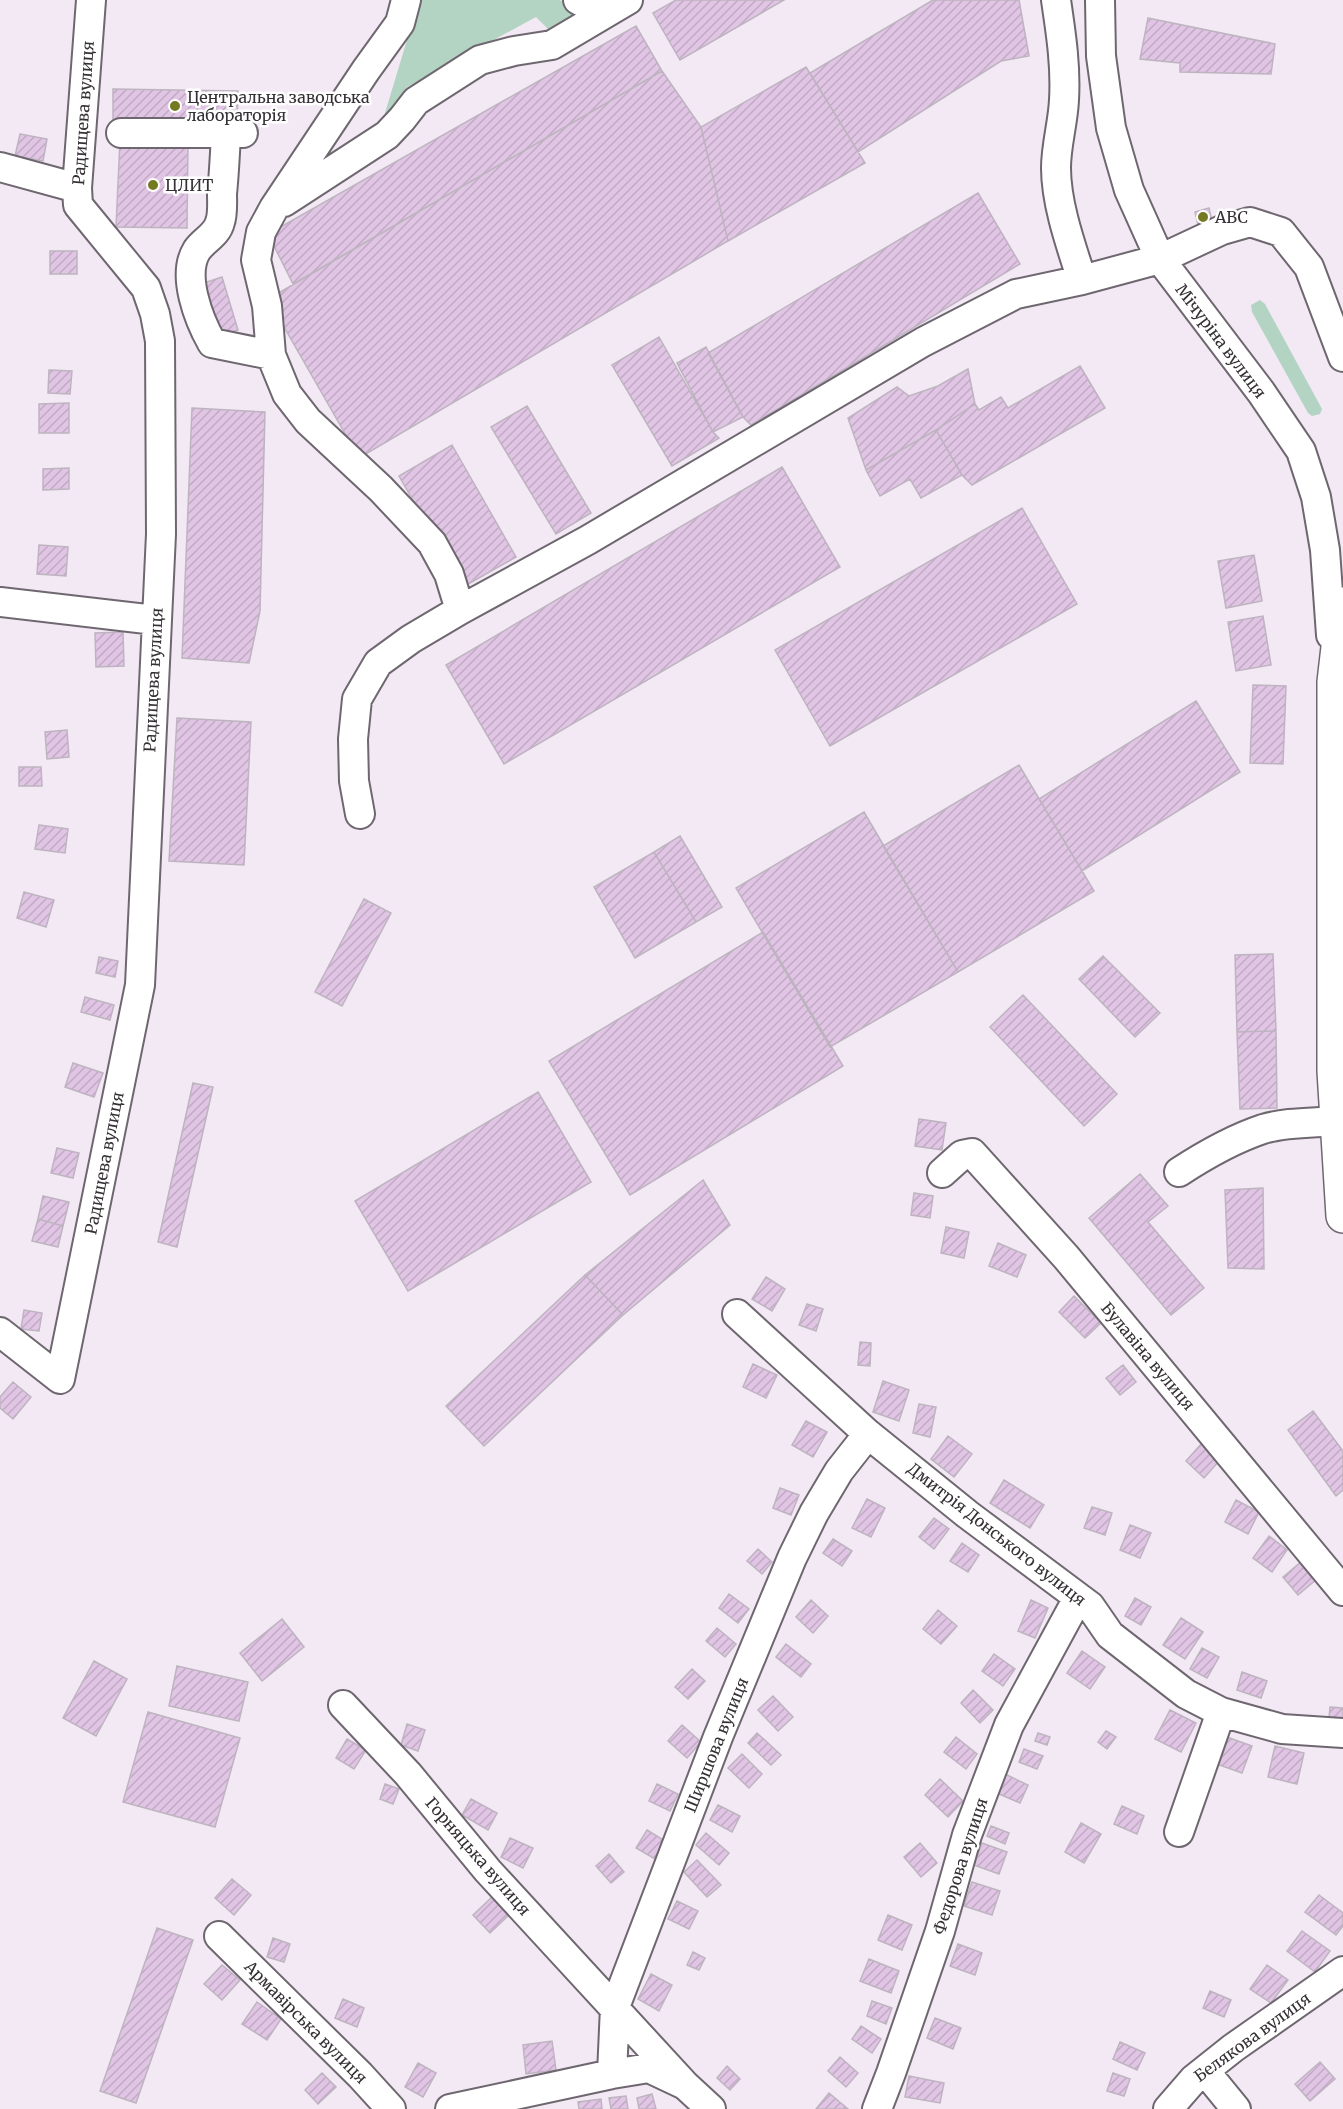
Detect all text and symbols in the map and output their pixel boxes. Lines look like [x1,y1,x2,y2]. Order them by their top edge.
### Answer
street label: Радищева вулиця [68,40,98,186]
place label: Центральна заводська лабораторія [187,87,370,125]
marker: Центральна заводська лабораторія [168,99,182,113]
place label: ЦЛИТ [165,175,213,195]
marker: ЦЛИТ [146,178,160,192]
place label: ABC [1214,207,1248,227]
marker: ABC [1196,210,1210,224]
street label: Мічуріна вулиця [1172,280,1270,402]
street label: Радищева вулиця [139,607,167,753]
street label: Радищева вулиця [80,1090,128,1236]
street label: Булавіна вулиця [1097,1298,1199,1414]
street label: Дмитрія Донського вулиця [904,1458,1090,1610]
street label: Ширшова вулиця [680,1674,752,1816]
street label: Горняцька вулиця [421,1793,535,1919]
street label: Федорова вулиця [928,1795,992,1937]
street label: Армавірська вулиця [240,1956,371,2087]
street label: Белякова вулиця [1190,1988,1314,2086]

